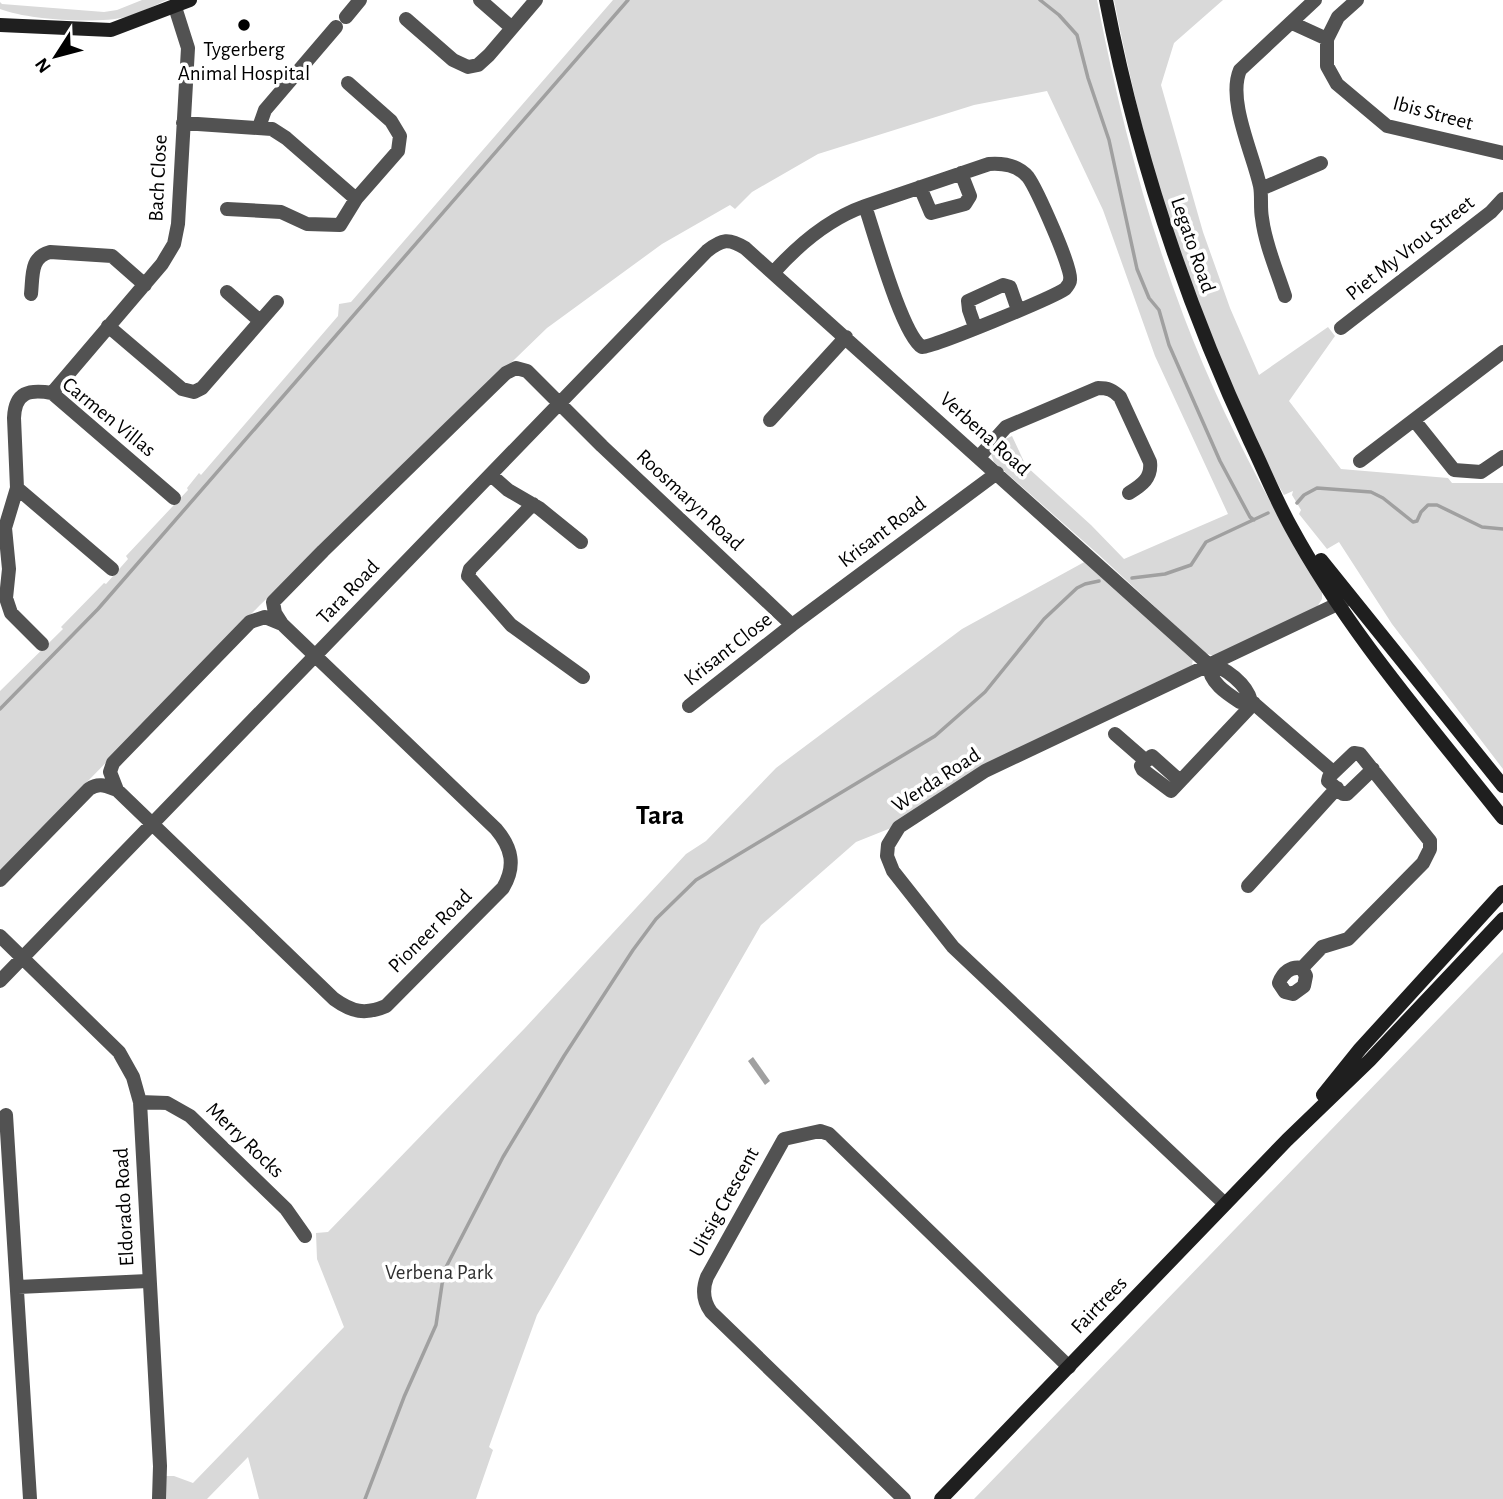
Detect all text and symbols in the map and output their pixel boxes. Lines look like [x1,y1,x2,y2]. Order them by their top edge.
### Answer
marker: Tygerberg Animal Hospital [236,17,252,33]
north arrow [21,21,91,91]
place label: Tygerberg Animal Hospital [178,39,310,84]
text: N [32,54,55,76]
street label: Ibis Street [1391,92,1476,134]
street label: Bach Close [145,134,171,222]
street label: Piet My Vrou Street [1342,192,1478,304]
street label: Legato Road [1167,195,1219,296]
street label: Carmen Villas [59,373,159,461]
street label: Verbena Road [936,388,1034,480]
street label: Roosmaryn Road [633,445,748,555]
street label: Krisant Road [834,492,930,571]
street label: Tara Road [313,556,383,628]
street label: Krisant Close [680,608,776,690]
street label: Werda Road [888,744,984,816]
district label: Tara [636,802,684,830]
street label: Pioneer Road [384,885,476,977]
street label: Merry Rocks [202,1098,288,1182]
street label: Uitsig Crescent [685,1144,763,1260]
street label: Eldorado Road [110,1147,138,1267]
park label: Verbena Park [385,1262,493,1283]
street label: Fairtrees [1067,1272,1131,1338]

